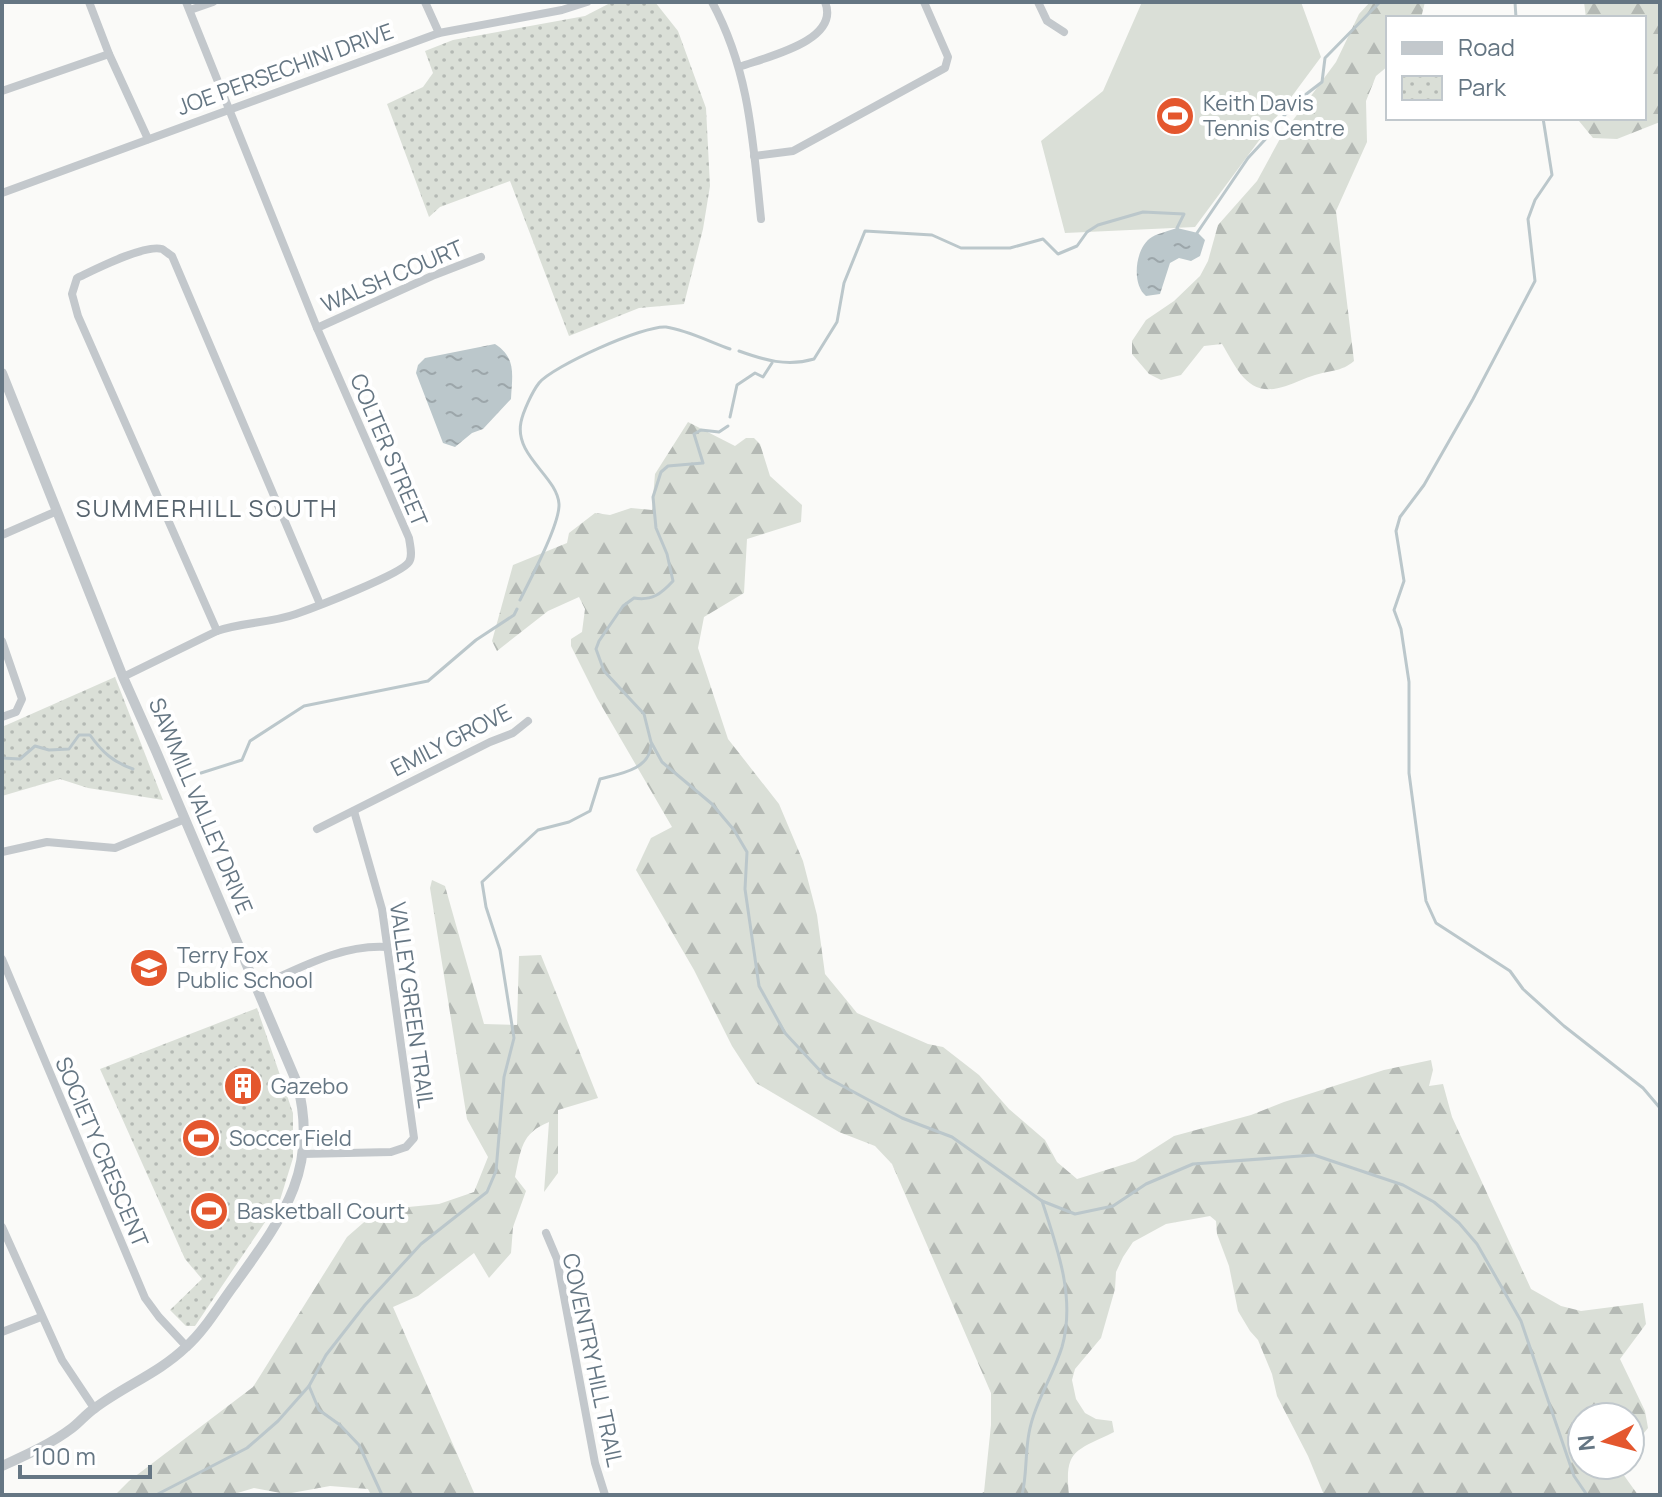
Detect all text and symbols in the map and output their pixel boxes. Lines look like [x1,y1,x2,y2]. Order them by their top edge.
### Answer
street label: JOE PERSECHINI DRIVE [173,16,397,122]
legend [1386,16,1646,120]
text: Road [1458,30,1515,63]
text: Park [1458,70,1507,103]
place label: Keith Davis Tennis Centre [1203,88,1345,143]
sports icon: Keith Davis Tennis Centre [1154,95,1196,137]
street label: WALSH COURT [316,233,468,319]
street label: COLTER STREET [343,369,435,531]
district label: SUMMERHILL SOUTH [76,491,338,524]
street label: SAWMILL VALLEY DRIVE [142,693,260,919]
street label: EMILY GROVE [386,697,516,783]
street label: VALLEY GREEN TRAIL [383,900,441,1110]
place label: Terry Fox Public School [177,940,313,995]
school or university icon: Terry Fox Public School [128,947,170,989]
street label: SOCIETY CRESCENT [48,1052,156,1252]
building icon: Gazebo [222,1065,264,1107]
place label: Gazebo [271,1071,348,1101]
sports icon: Soccer Field [180,1117,222,1159]
place label: Soccer Field [229,1123,352,1153]
sports icon: Basketball Court [188,1190,230,1232]
place label: Basketball Court [237,1196,405,1226]
street label: COVENTRY HILL TRAIL [556,1250,630,1470]
north arrow [1566,1401,1646,1481]
scale bar [20,1429,150,1479]
text: N [1570,1434,1602,1453]
text: 100 m [32,1439,96,1472]

